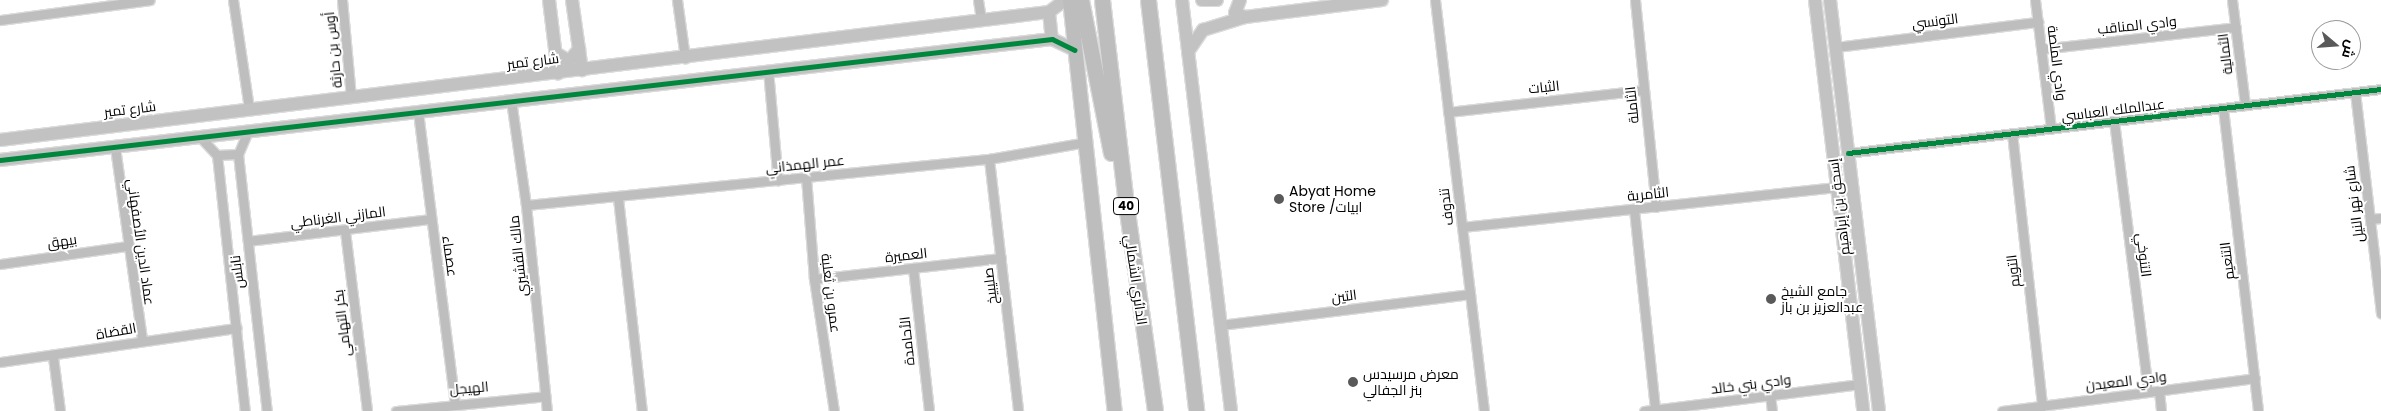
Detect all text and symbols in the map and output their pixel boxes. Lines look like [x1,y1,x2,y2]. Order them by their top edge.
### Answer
street label: التونسي [1911,10,1959,32]
street label: أوس بن حارثة [321,11,345,89]
street label: وادي المناقب [2096,12,2178,38]
north arrow [2311,20,2361,70]
street label: وادي الملصة [2044,24,2070,102]
street label: الثمالية [2214,32,2236,76]
text: ش [2337,38,2362,61]
street label: شارع تمير [506,49,560,73]
street label: الثبات [1528,77,1560,97]
street label: الثاملة [1622,86,1642,124]
street label: عبدالملك العباسي [2060,95,2166,125]
street label: شارع تمير [103,97,157,121]
street label: عمر الهمذاني [765,151,845,177]
street label: إسحق بن إبراهيم [1825,158,1853,256]
street label: شارع نهر النيل [2341,165,2367,243]
street label: عماد الدين الأصفهاني [124,178,158,306]
place label: Abyat Home Store /ابيات [1289,183,1376,216]
street label: الثامرية [1626,183,1670,205]
street label: تندوف [1435,187,1457,227]
marker: Abyat Home Store /ابيات [1273,193,1285,205]
road number: 40 [1112,197,1140,216]
street label: المازني الغرناطي [289,203,387,231]
street label: مالك القشيري [505,215,531,297]
street label: بيهق [46,231,78,251]
street label: التنوخي [2133,232,2155,278]
street label: عصماء [439,234,461,278]
street label: الدائري الشمالي [1121,234,1151,326]
street label: التنعيم [2216,241,2238,281]
street label: العميرة [884,244,928,266]
street label: عمرو بن ثعلبة [818,252,844,334]
street label: نابلس [227,254,247,290]
street label: التويم [2003,254,2023,288]
street label: صليبيخ [979,267,1001,305]
place label: جامع الشيخ عبدالعزيز بن باز [1781,283,1863,316]
street label: التين [1330,286,1358,306]
street label: بكر التهامي [330,289,354,357]
marker: جامع الشيخ عبدالعزيز بن باز [1765,293,1777,305]
street label: الأحامدة [896,316,918,366]
street label: القضاة [94,319,138,343]
place label: معرض مرسيدس بنز الجفالي [1363,366,1459,398]
street label: وادي المعيدن [2085,368,2167,394]
street label: وادي بني خالد [1710,371,1792,397]
marker: معرض مرسيدس بنز الجفالي [1347,376,1359,388]
street label: الهيجل [449,378,489,398]

